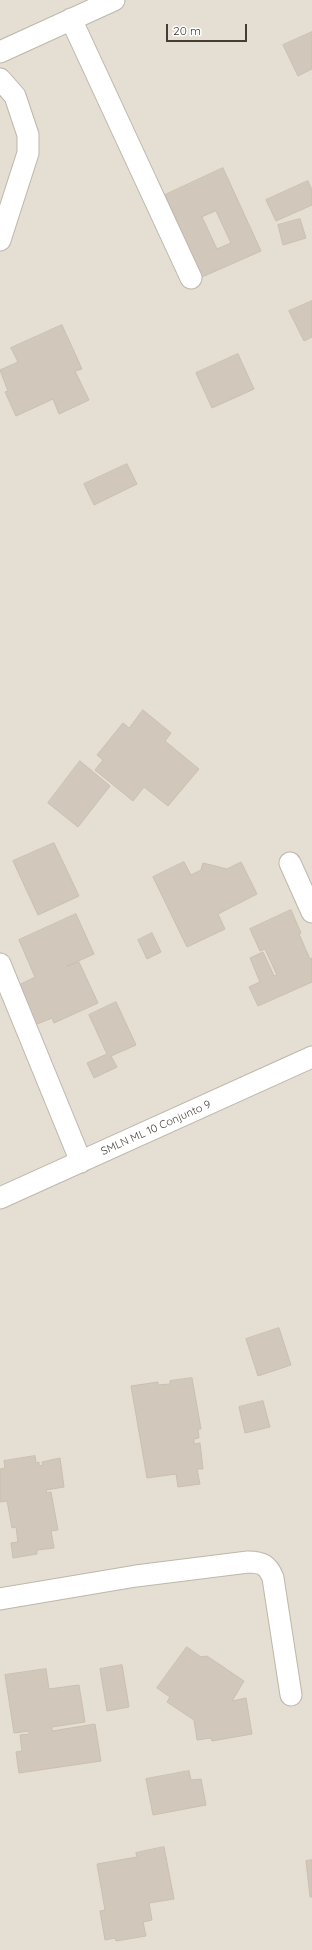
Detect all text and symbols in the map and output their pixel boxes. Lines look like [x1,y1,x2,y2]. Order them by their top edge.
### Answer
scale bar [168,16,249,42]
text: 20 m [173,23,201,38]
street label: SMLN ML 10 Conjunto 9 [99,1098,213,1158]

